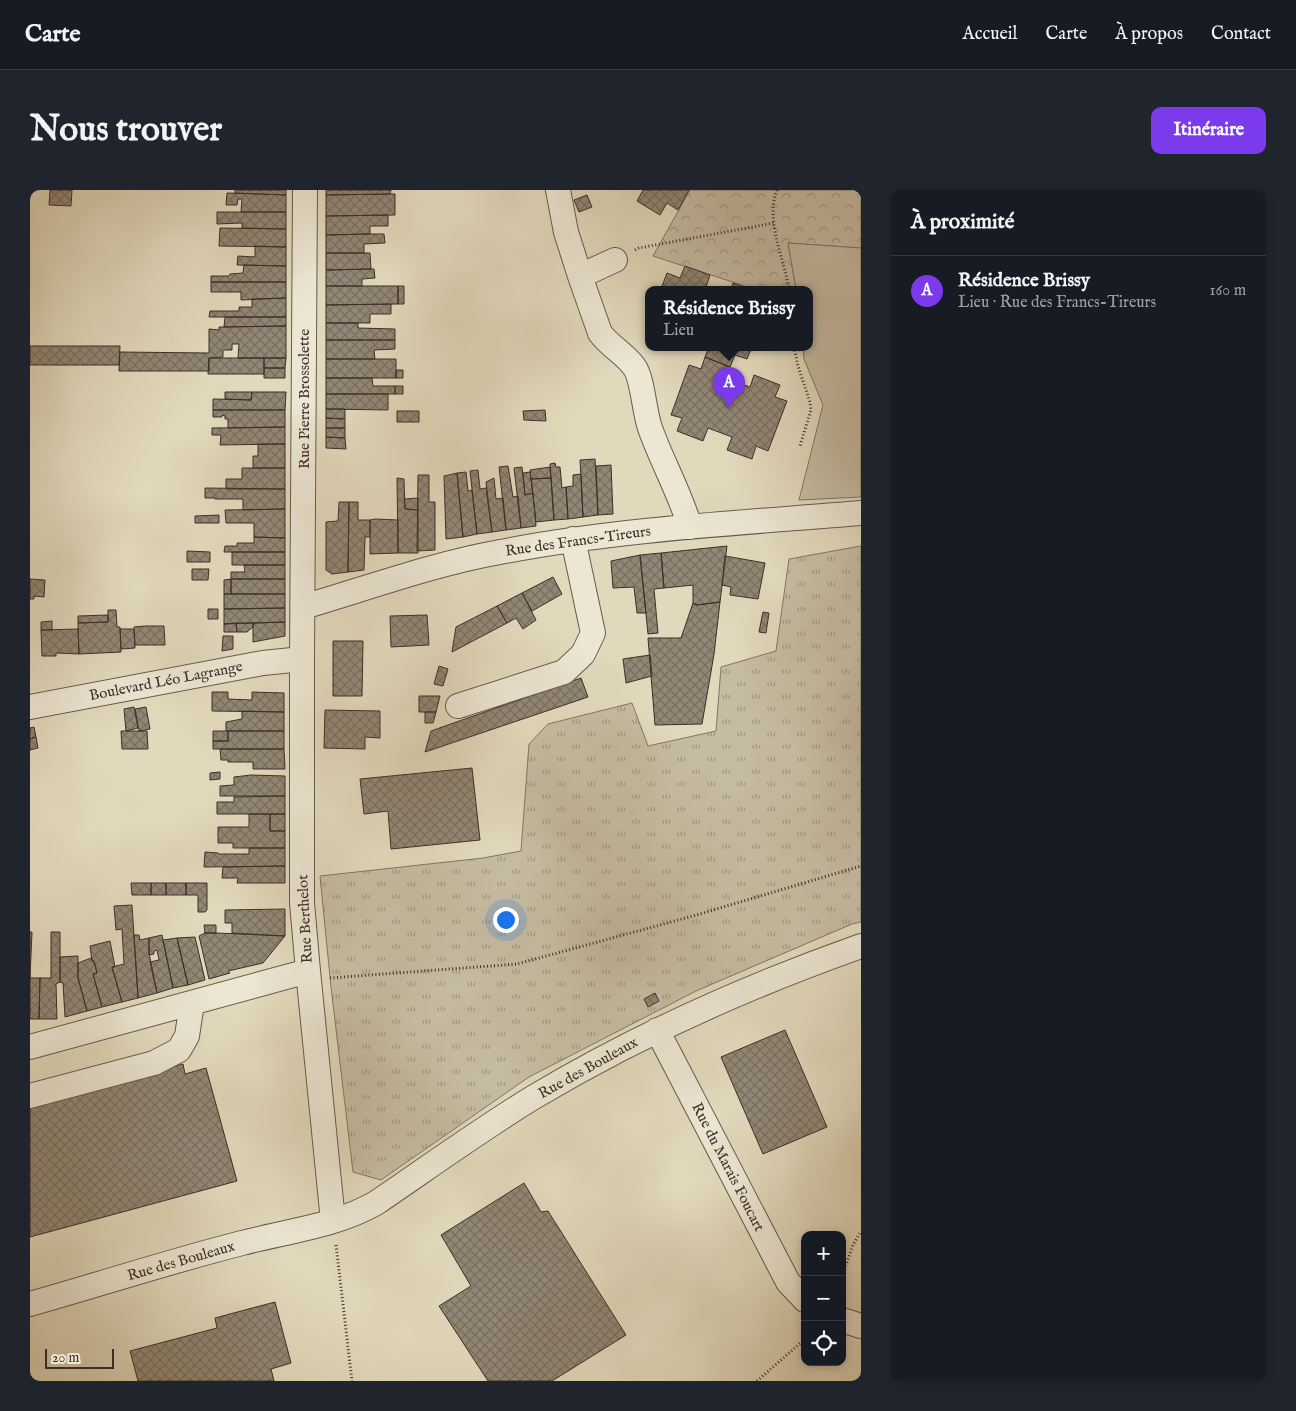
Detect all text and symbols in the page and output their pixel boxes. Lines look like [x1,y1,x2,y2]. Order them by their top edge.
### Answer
text: Carte [25,19,81,50]
text: Accueil [963,23,1018,46]
text: Carte [1046,23,1087,46]
text: À propos [1115,23,1183,46]
text: Contact [1211,23,1271,46]
button: Itinéraire [1151,107,1266,154]
text: Nous trouver [30,108,222,153]
text: À proximité [911,209,1014,236]
text: Résidence Brissy [958,269,1090,293]
text: A [922,281,932,301]
text: 160 m [1210,281,1246,301]
popup [645,286,813,351]
text: Lieu · Rue des Francs-Tireurs [958,293,1156,313]
text: Résidence Brissy [663,297,795,321]
text: Lieu [663,321,694,341]
street label: Rue Pierre Brossolette [295,329,314,469]
pin: A [713,367,745,408]
street label: Rue des Francs-Tireurs [504,521,652,561]
street label: Boulevard Léo Lagrange [88,657,244,705]
street label: Rue Berthelot [293,874,317,964]
your location [493,907,519,933]
street label: Rue des Bouleaux [535,1032,642,1103]
street label: Rue du Marais Foucart [687,1099,769,1235]
map controls [801,1231,846,1366]
button: + [801,1231,846,1276]
street label: Rue des Bouleaux [125,1236,238,1285]
button: − [801,1276,846,1321]
button: locate [801,1321,846,1366]
scale bar [45,1346,114,1369]
text: 20 m [52,1349,79,1367]

